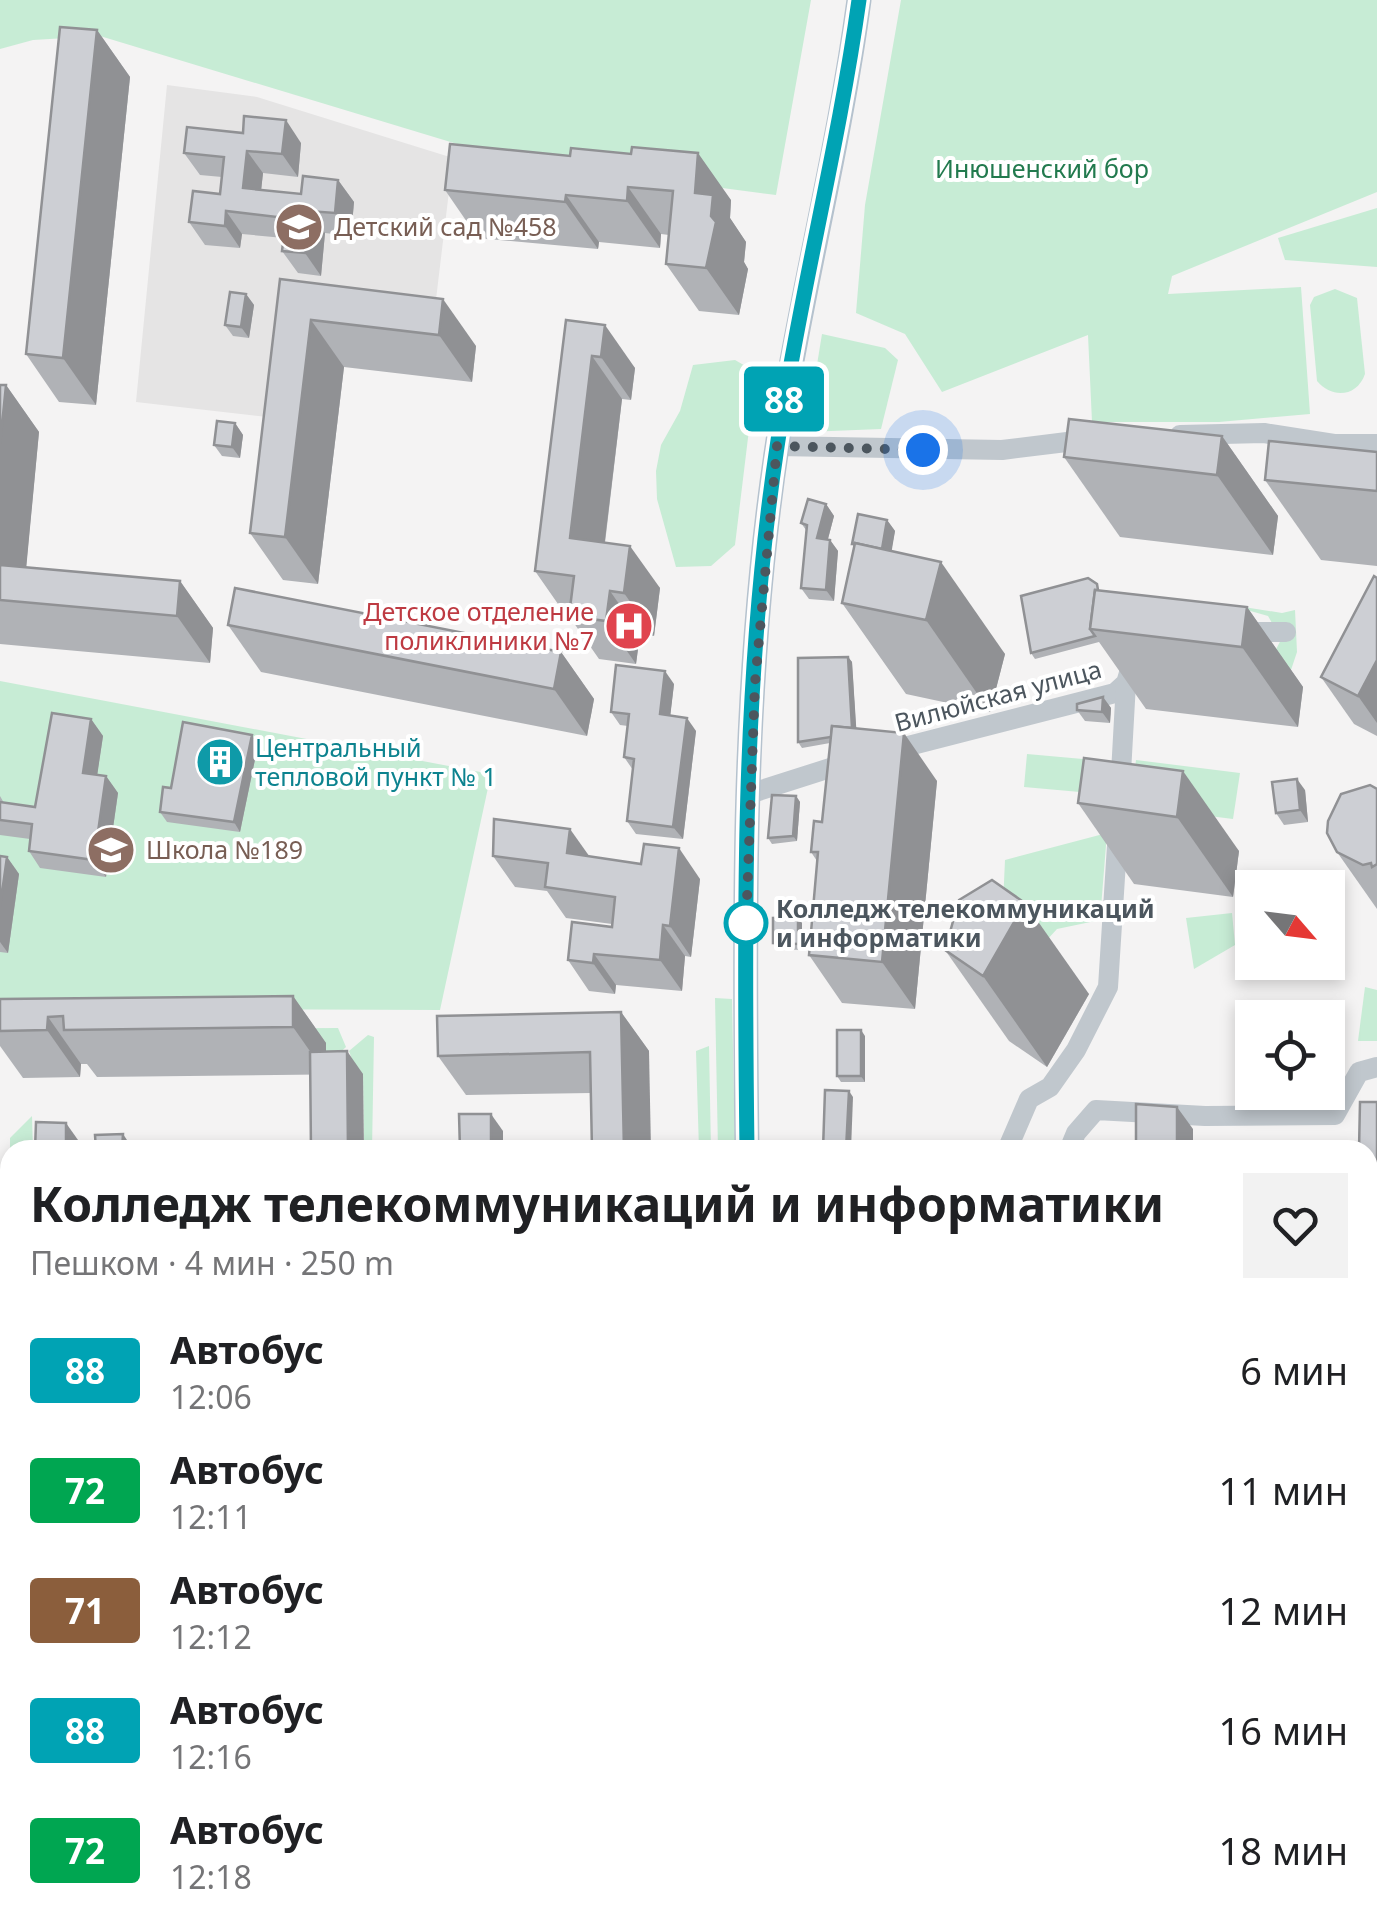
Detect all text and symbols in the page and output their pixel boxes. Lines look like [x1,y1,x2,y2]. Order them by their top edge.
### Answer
park label: Инюшенский бор [935,151,1149,185]
school or university icon: Детский сад №458 [273,201,325,253]
place label: Детский сад №458 [334,209,557,243]
line badge: 88 [739,366,829,432]
text: 88 [764,376,804,423]
your location [898,425,948,475]
place label: Детское отделение поликлиники №7 [363,594,594,657]
hospital icon: Детское отделение поликлиники №7 [603,600,655,652]
street label: Вилюйская улица [891,651,1105,739]
place label: Центральный тепловой пункт № 1 [255,730,497,793]
building icon: Центральный тепловой пункт № 1 [194,736,246,788]
school or university icon: Школа №189 [85,824,137,876]
place label: Школа №189 [146,832,303,866]
north arrow [1235,870,1345,980]
map controls [1235,870,1345,1110]
place label: Колледж телекоммуникаций и информатики [776,891,1155,954]
marker: Колледж телекоммуникаций и информатики [725,902,767,944]
button: locate [1235,1000,1345,1110]
text: Колледж телекоммуникаций и информатики [30,1171,1164,1236]
button: heart [1243,1173,1348,1278]
text: Пешком · 4 мин · 250 m [30,1241,394,1284]
text: Автобус [170,1323,324,1375]
text: 6 мин [1240,1344,1348,1396]
text: 88 [65,1347,105,1394]
text: 12:06 [170,1375,252,1418]
text: Автобус [170,1443,324,1495]
text: 11 мин [1219,1464,1348,1516]
text: 72 [65,1467,105,1514]
text: 12:11 [170,1495,252,1538]
text: Автобус [170,1563,324,1615]
text: 12 мин [1219,1584,1348,1636]
text: 71 [65,1587,105,1634]
text: 12:12 [170,1615,252,1658]
text: Автобус [170,1683,324,1735]
text: 16 мин [1219,1704,1348,1756]
text: 88 [65,1707,105,1754]
text: 12:16 [170,1735,252,1778]
text: Автобус [170,1803,324,1855]
text: 18 мин [1219,1824,1348,1876]
text: 72 [65,1827,105,1874]
text: 12:18 [170,1855,252,1898]

